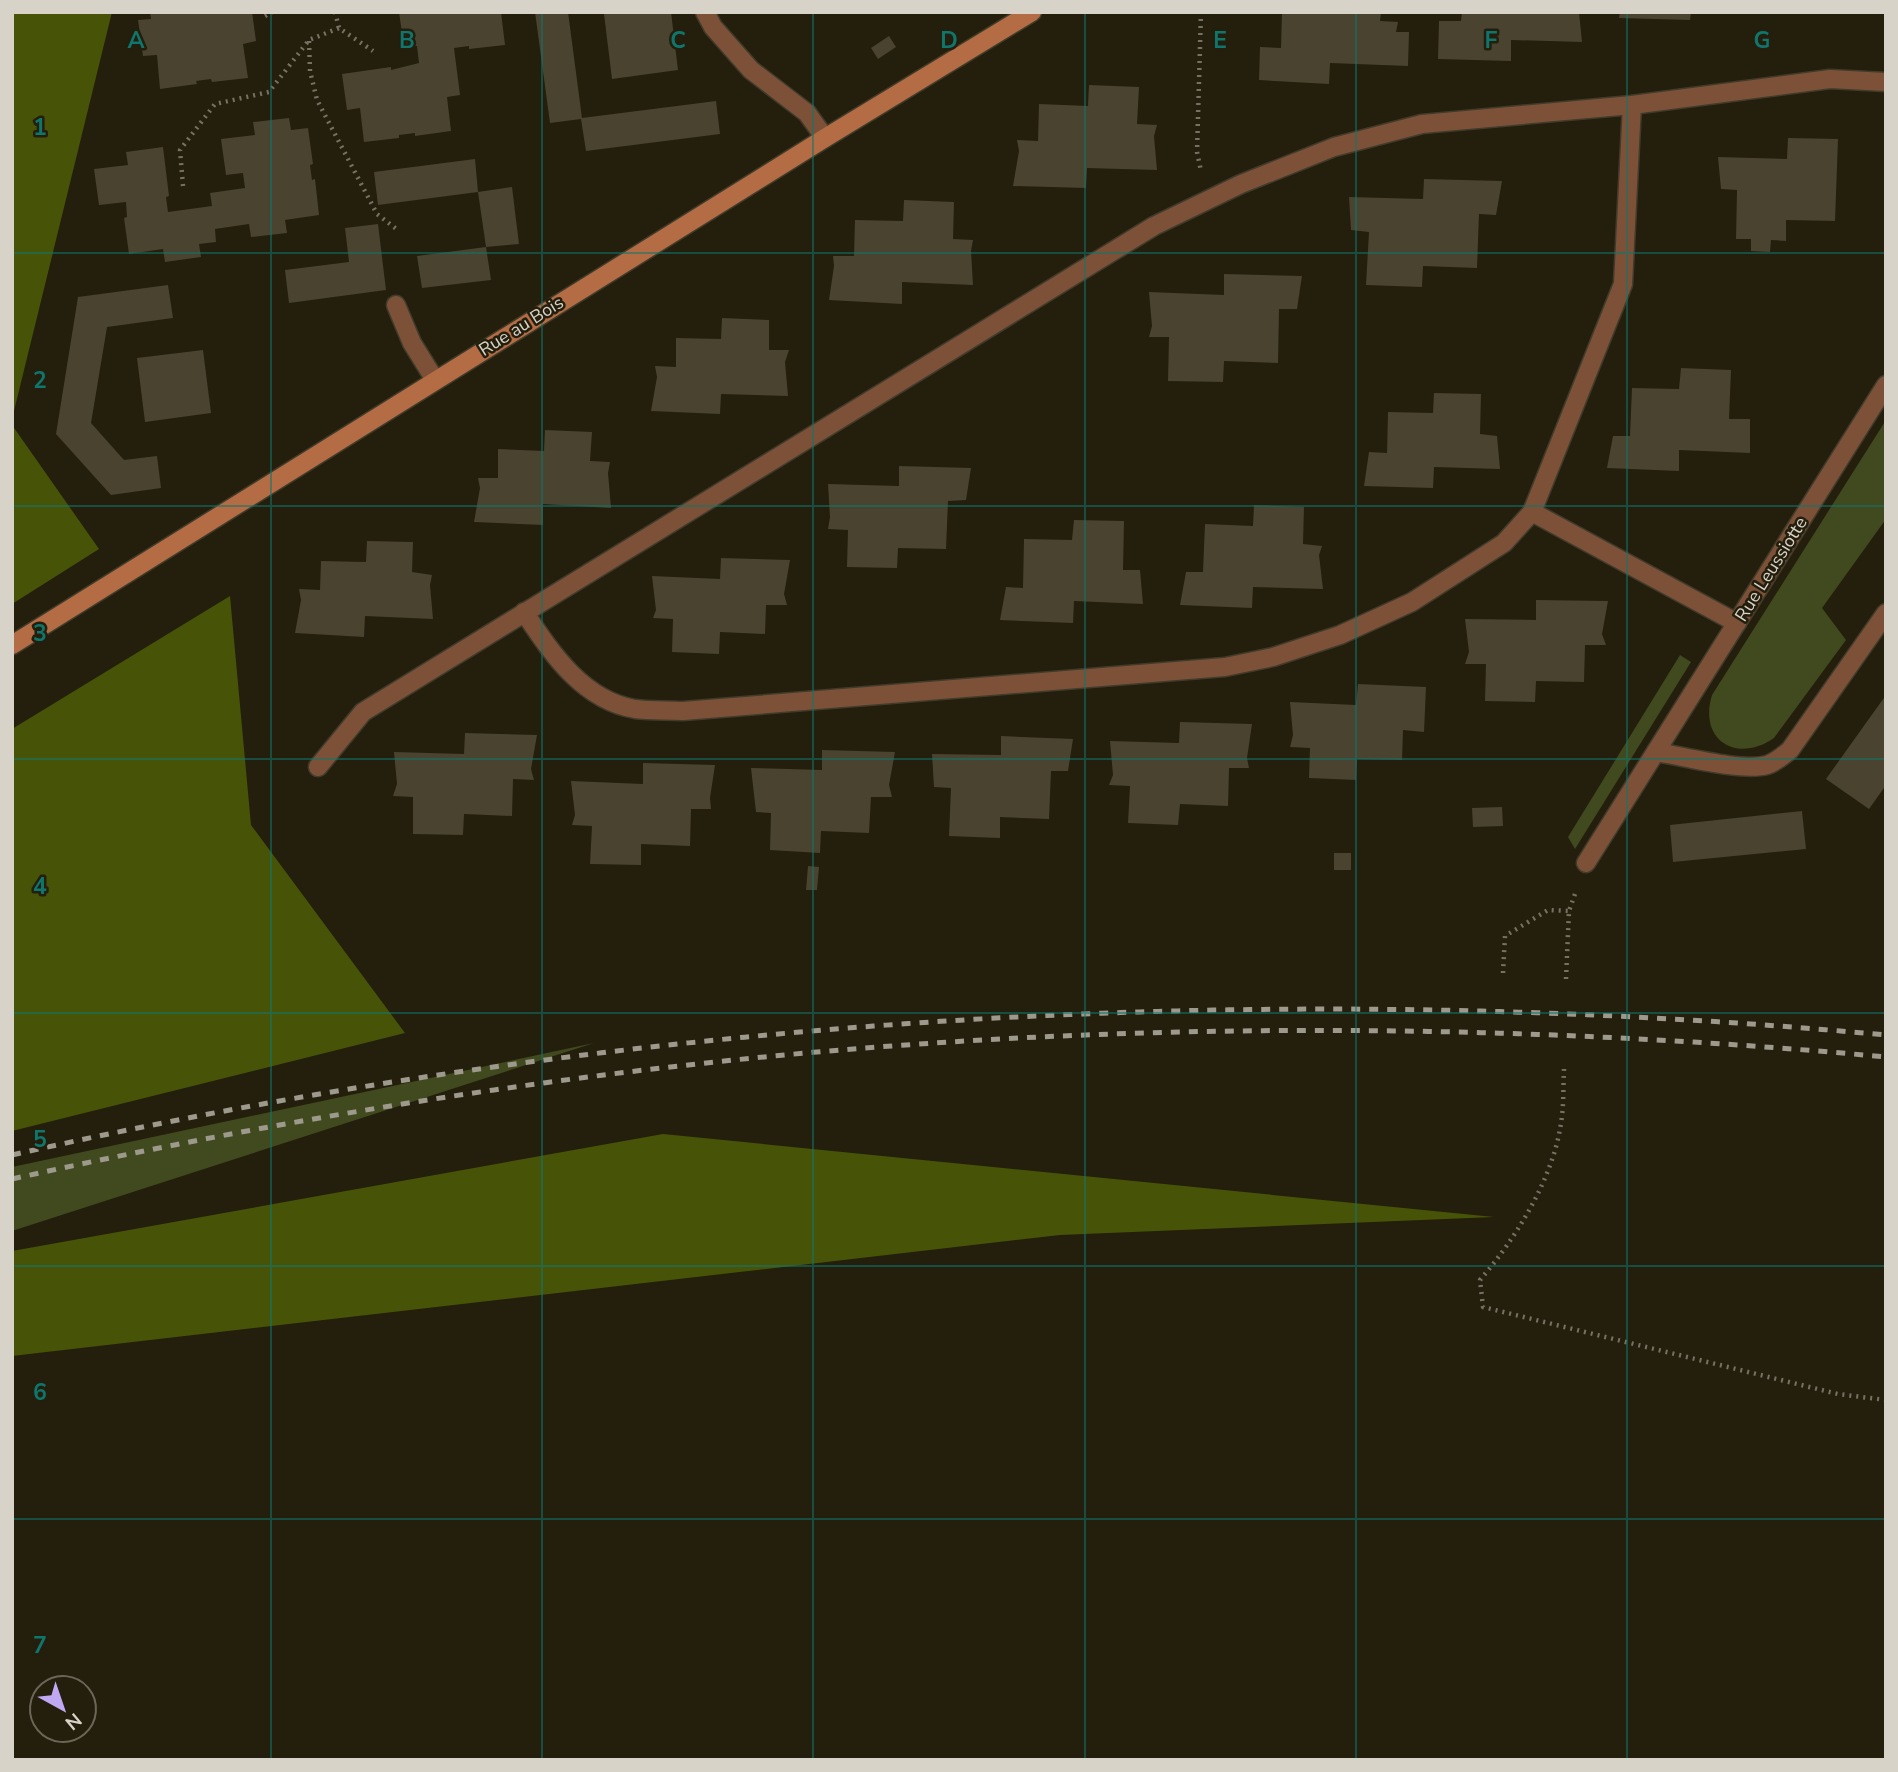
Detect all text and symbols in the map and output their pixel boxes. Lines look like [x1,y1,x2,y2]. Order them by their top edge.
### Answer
text: A [127,25,145,56]
text: B [399,25,415,56]
text: C [670,25,686,56]
text: D [940,25,958,56]
text: E [1213,25,1227,56]
text: F [1485,25,1498,56]
text: G [1754,25,1770,56]
text: 1 [33,112,47,143]
street label: Rue au Bois [474,290,568,362]
text: 2 [33,365,47,396]
street label: Rue Leussiotte [1729,512,1813,626]
text: 3 [33,618,47,649]
text: 4 [33,871,47,902]
text: 5 [33,1124,47,1155]
text: 6 [33,1377,47,1408]
text: 7 [33,1630,47,1661]
north arrow [28,1674,98,1744]
text: N [59,1707,87,1736]

